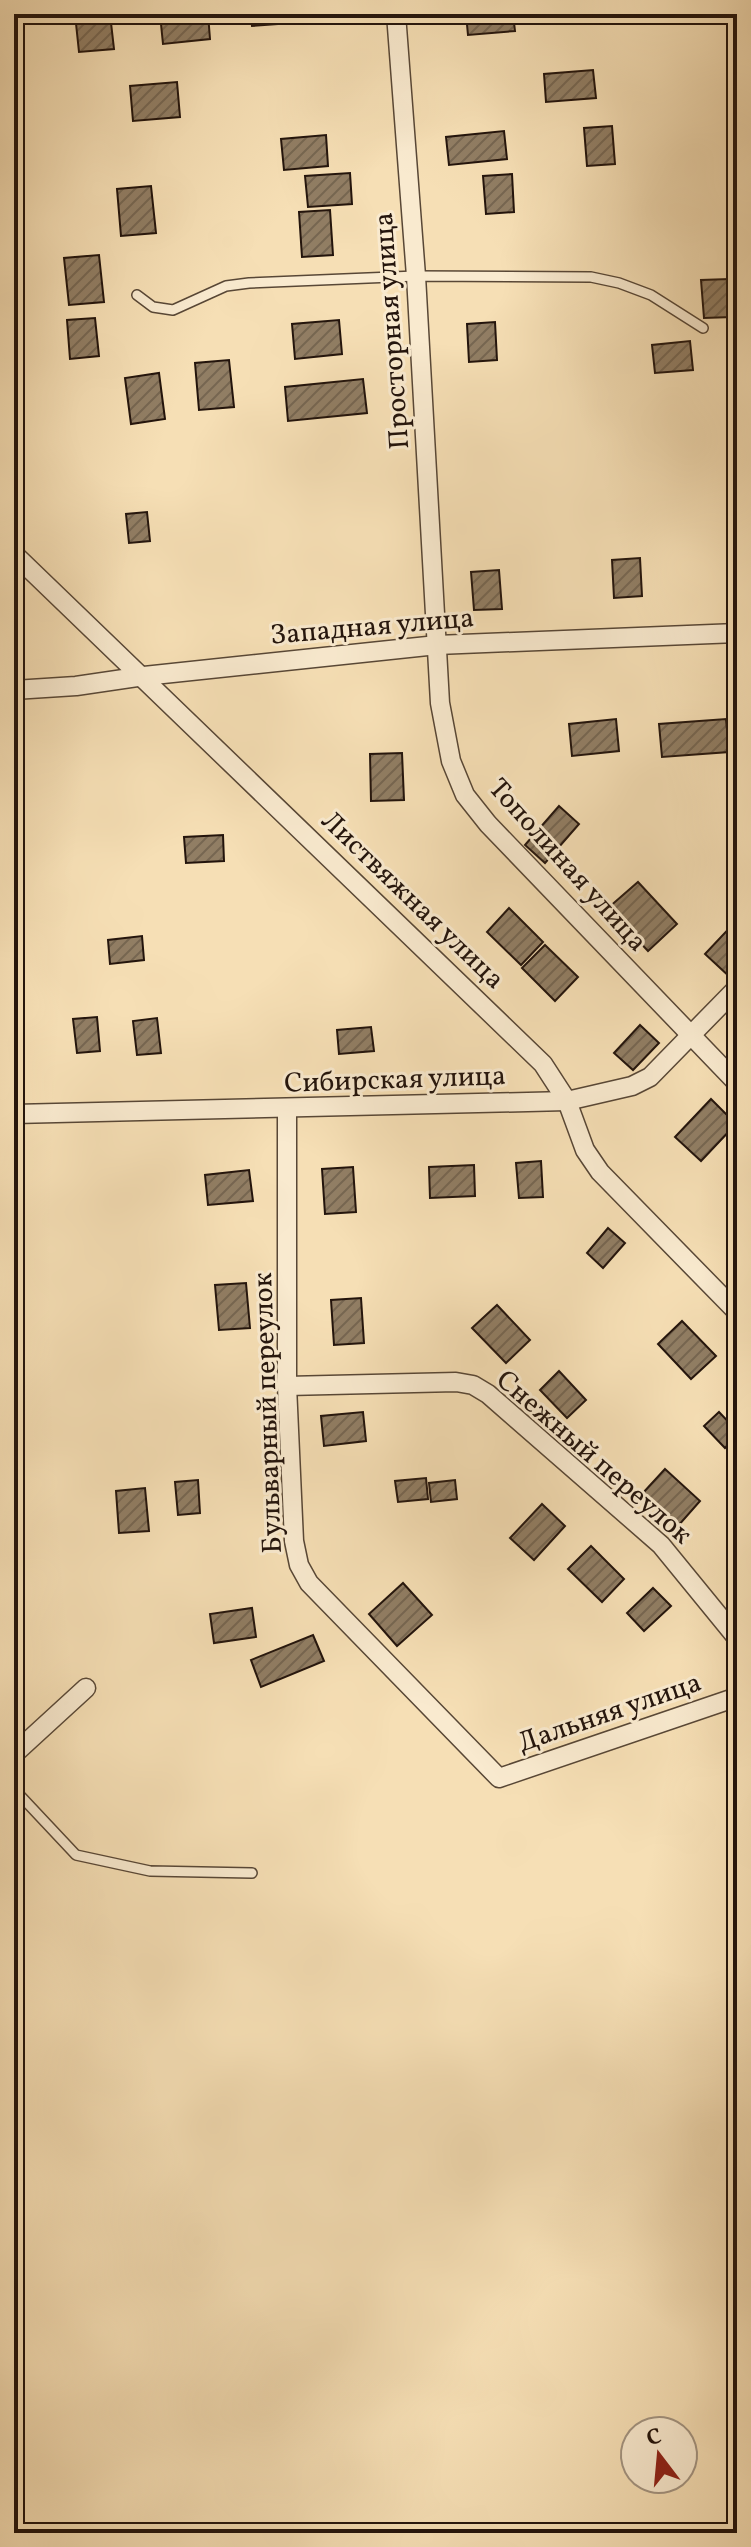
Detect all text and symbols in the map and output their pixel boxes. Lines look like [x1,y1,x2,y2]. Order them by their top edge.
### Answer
street label: Просторная улица [365,211,420,451]
street label: Западная улица [269,599,476,656]
street label: Тополиная улица [479,770,656,961]
street label: Листвяжная улица [312,803,513,999]
street label: Сибирская улица [284,1057,507,1104]
street label: Бульварный переулок [244,1272,293,1554]
street label: Снежный переулок [487,1362,700,1554]
street label: Дальняя улица [513,1664,707,1763]
north arrow [619,2415,699,2495]
text: С [643,2421,665,2455]

